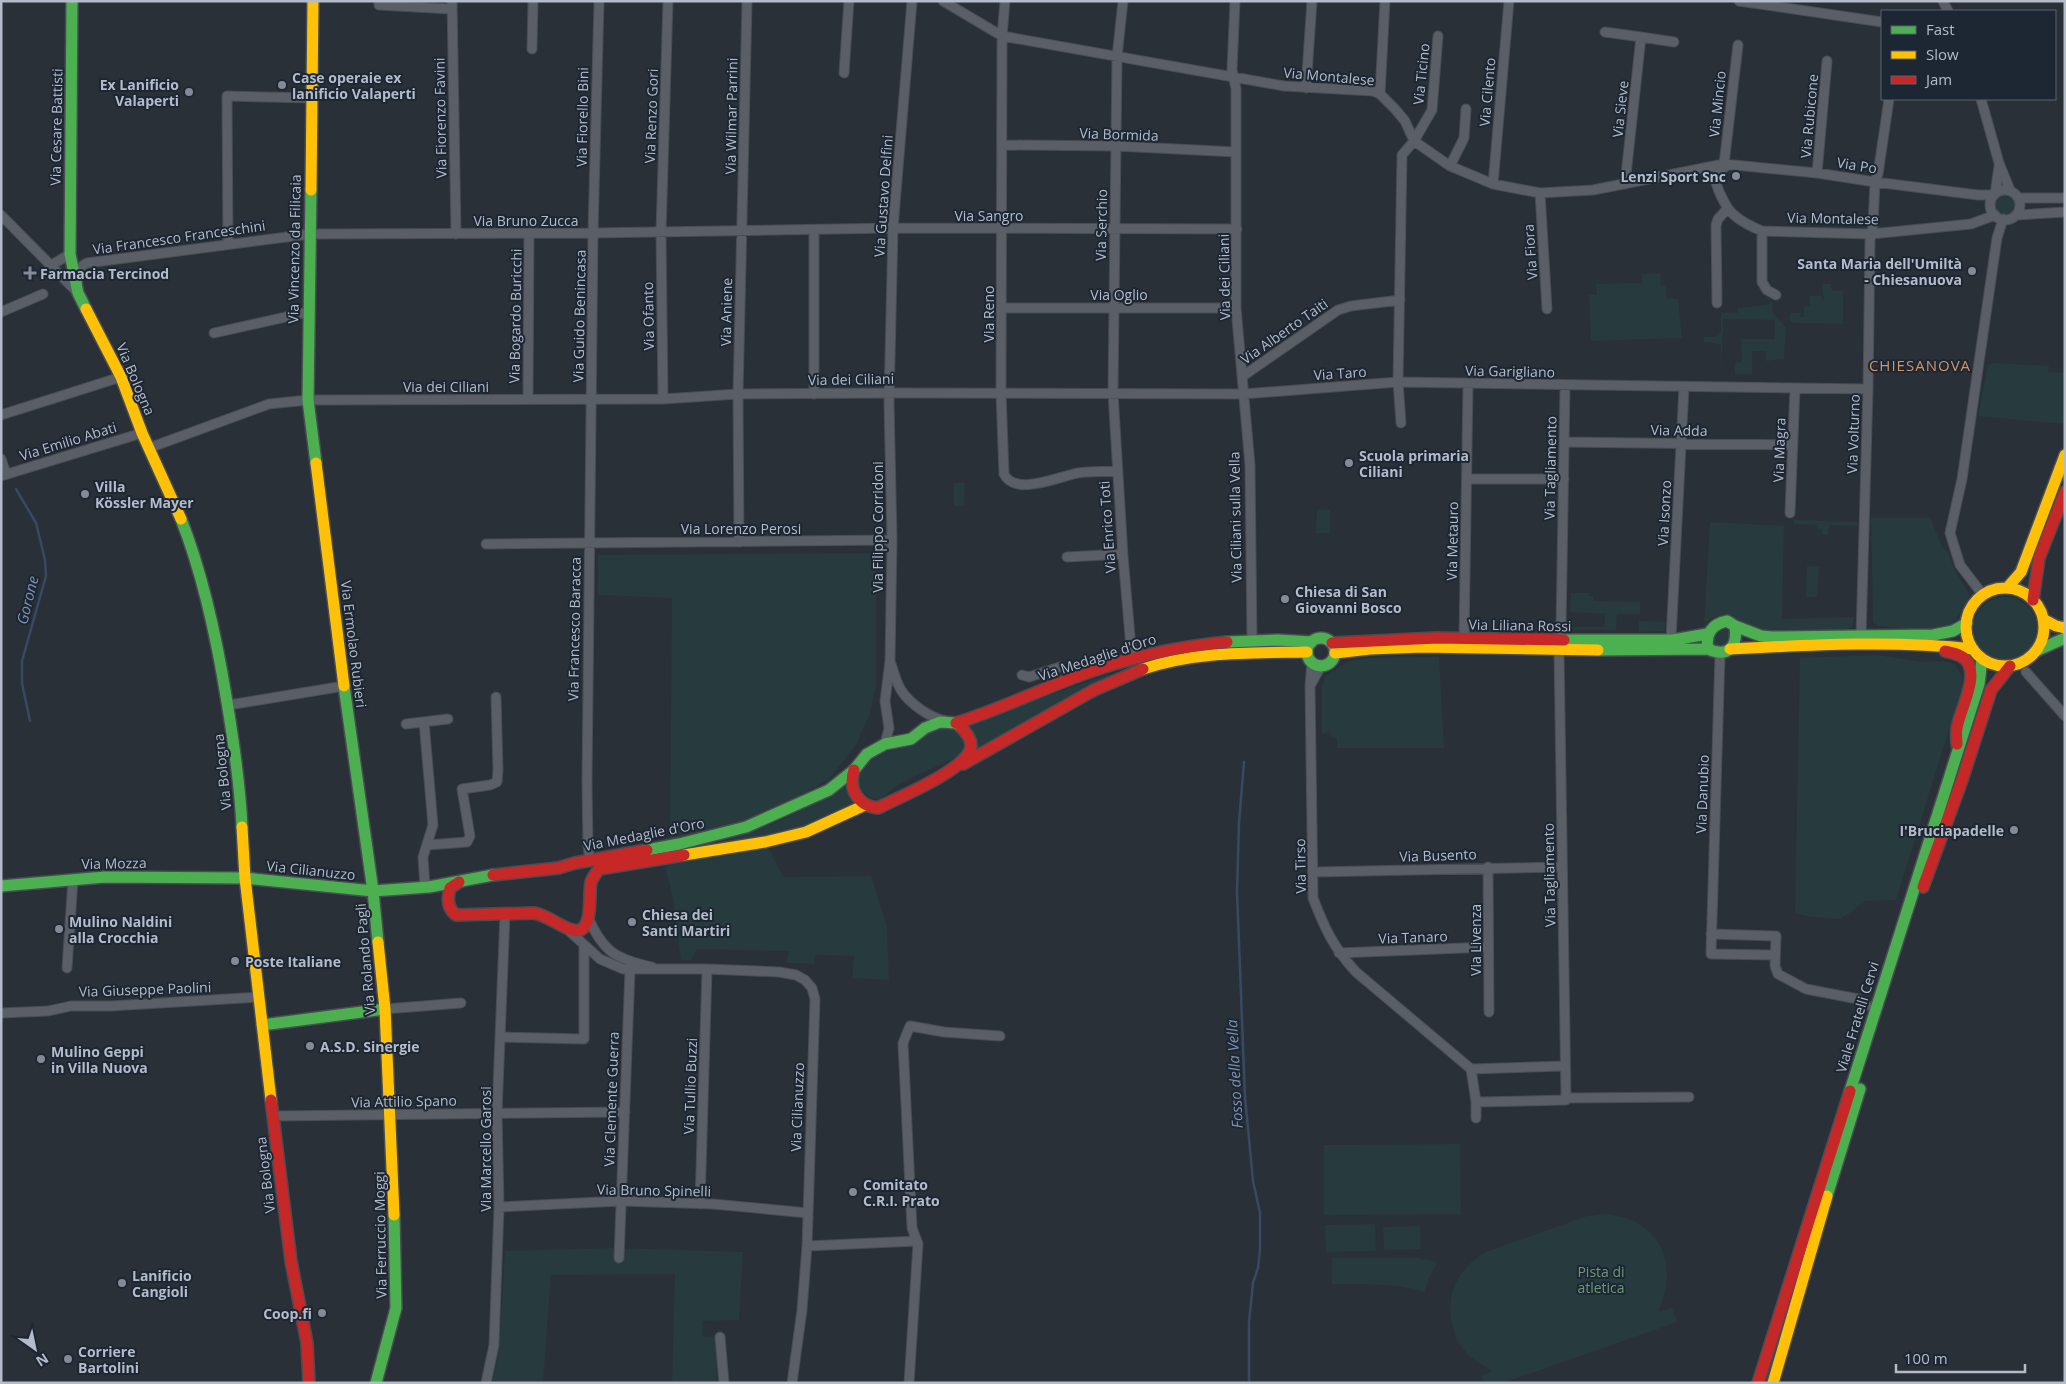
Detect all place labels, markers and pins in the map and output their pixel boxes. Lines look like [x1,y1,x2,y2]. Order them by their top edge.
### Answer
place label: Case operaie ex lanificio Valaperti [292,68,416,103]
place label: Ex Lanificio Valaperti [100,75,179,110]
marker: Case operaie ex lanificio Valaperti [276,79,288,91]
marker: Ex Lanificio Valaperti [183,86,195,98]
place label: Lenzi Sport Snc [1620,167,1726,186]
marker: Lenzi Sport Snc [1730,170,1742,182]
place label: Santa Maria dell'Umiltà - Chiesanuova [1797,254,1962,289]
place label: Farmacia Tercinod [40,264,169,283]
marker: Santa Maria dell'Umiltà - Chiesanuova [1966,265,1978,277]
marker: Farmacia Tercinod [24,267,36,279]
place label: Scuola primaria Ciliani [1359,446,1469,481]
marker: Scuola primaria Ciliani [1343,457,1355,469]
place label: Villa Kössler Mayer [95,477,194,512]
marker: Villa Kössler Mayer [79,488,91,500]
place label: Chiesa di San Giovanni Bosco [1295,582,1402,617]
marker: Chiesa di San Giovanni Bosco [1279,593,1291,605]
place label: I'Bruciapadelle [1899,821,2004,840]
marker: I'Bruciapadelle [2008,824,2020,836]
place label: Chiesa dei Santi Martiri [642,905,730,940]
place label: Mulino Naldini alla Crocchia [69,912,172,947]
marker: Chiesa dei Santi Martiri [626,916,638,928]
marker: Mulino Naldini alla Crocchia [53,923,65,935]
place label: Poste Italiane [245,952,341,971]
marker: Poste Italiane [229,955,241,967]
place label: A.S.D. Sinergie [320,1037,420,1056]
marker: A.S.D. Sinergie [304,1040,316,1052]
place label: Mulino Geppi in Villa Nuova [51,1042,148,1077]
marker: Mulino Geppi in Villa Nuova [35,1053,47,1065]
place label: Comitato C.R.I. Prato [863,1175,940,1210]
marker: Comitato C.R.I. Prato [847,1186,859,1198]
place label: Lanificio Cangioli [132,1266,192,1301]
marker: Lanificio Cangioli [116,1277,128,1289]
place label: Coop.fi [263,1304,312,1323]
marker: Coop.fi [316,1307,328,1319]
place label: Corriere Bartolini [78,1342,139,1377]
marker: Corriere Bartolini [62,1353,74,1365]

